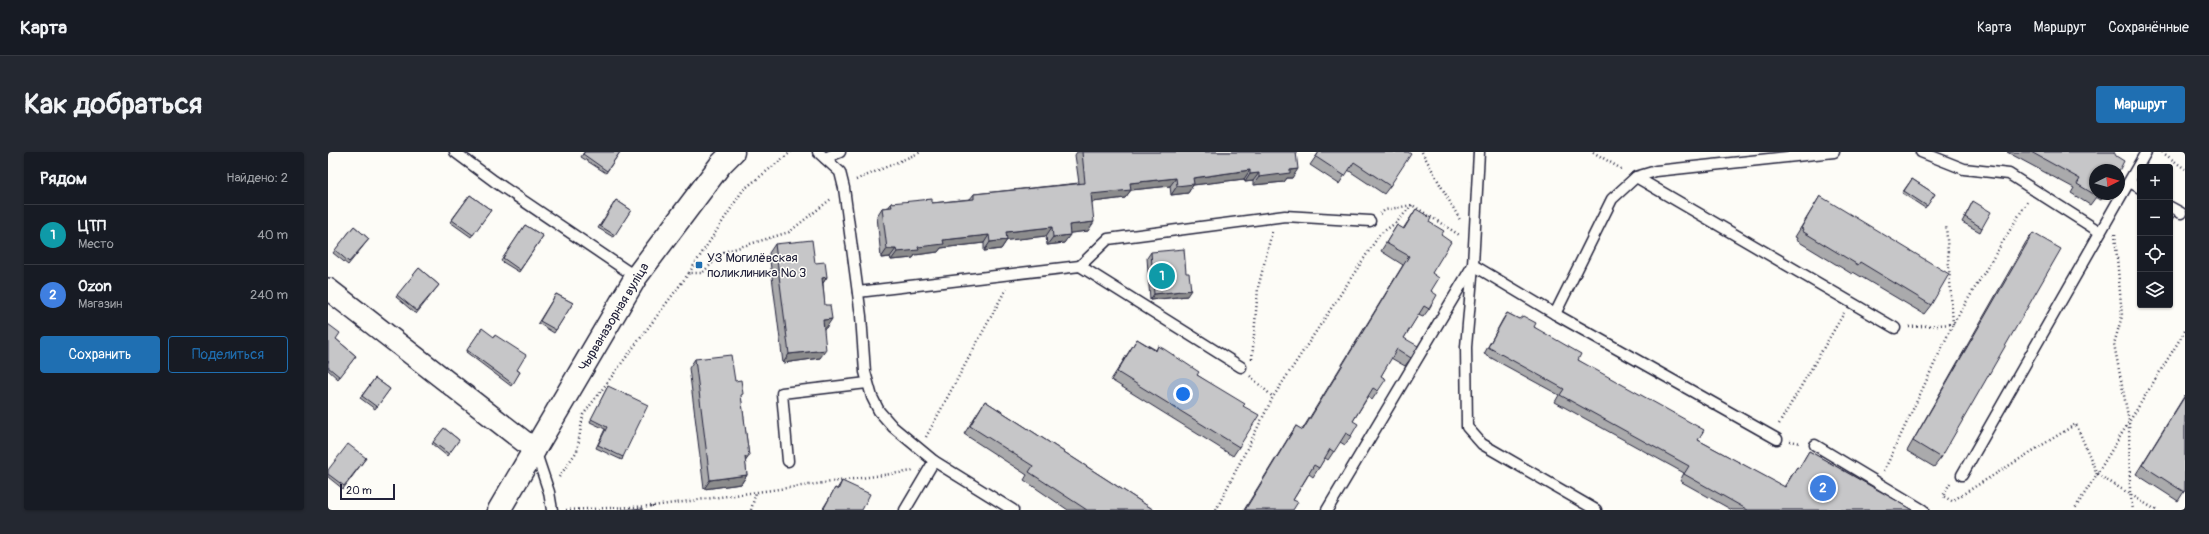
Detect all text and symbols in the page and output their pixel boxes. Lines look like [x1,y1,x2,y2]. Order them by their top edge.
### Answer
text: Карта [20,16,67,40]
text: Карта [1977,19,2012,36]
text: Маршрут [2034,19,2086,36]
text: Сохранённые [2108,19,2189,36]
button: Маршрут [2096,86,2185,123]
text: Как добраться [24,87,202,122]
north arrow [2089,164,2125,200]
map controls [2137,164,2173,308]
button: + [2137,164,2173,200]
text: Рядом [40,168,87,189]
text: Найдено: 2 [226,170,288,186]
button: − [2137,200,2173,236]
text: ЦТП [78,217,106,236]
text: 1 [50,227,56,243]
text: 40 m [257,227,288,243]
text: Место [78,236,114,252]
button: locate [2137,236,2173,272]
place label: УЗ Могилёвская поликлиника № 3 [707,250,806,281]
street label: Чырваназорная вуліца [575,260,653,374]
marker: УЗ Могилёвская поликлиника № 3 [694,260,704,270]
pin: 1 [1149,261,1175,291]
button: layers [2137,272,2173,308]
text: Ozon [78,277,112,296]
text: 2 [49,287,57,303]
text: 240 m [250,287,288,303]
text: Магазин [78,296,122,312]
button: Сохранить [40,336,160,373]
button: Поделиться [168,336,288,373]
your location [1173,384,1193,404]
pin: 2 [1810,473,1836,503]
scale bar [340,482,395,501]
text: 20 m [346,484,372,497]

